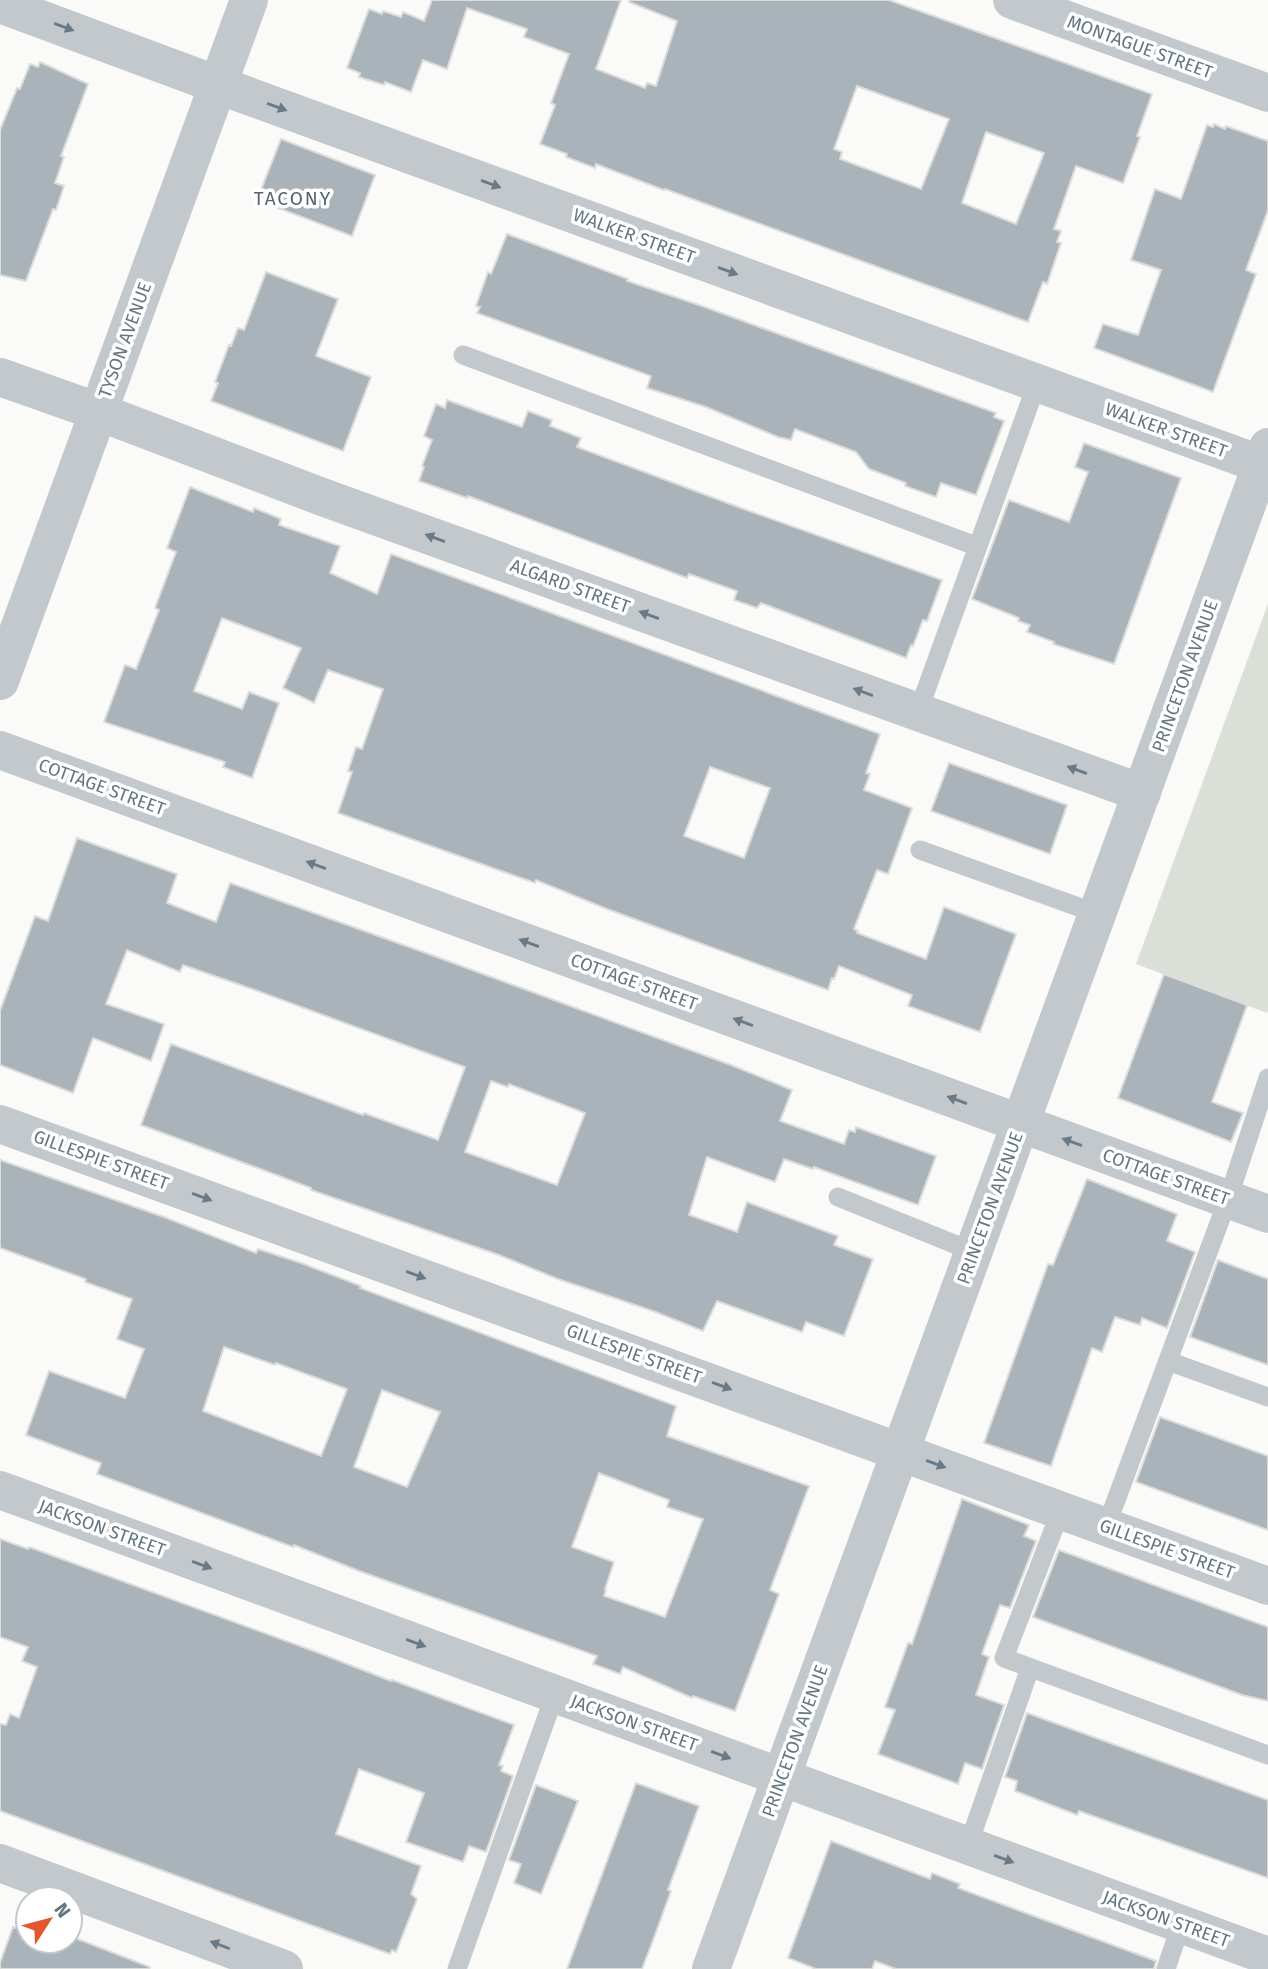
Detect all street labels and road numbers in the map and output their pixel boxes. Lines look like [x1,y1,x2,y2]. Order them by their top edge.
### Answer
street label: MONTAGUE STREET [1064,11,1216,84]
street label: WALKER STREET [570,204,699,268]
street label: TYSON AVENUE [94,279,156,401]
street label: WALKER STREET [1102,398,1231,462]
street label: ALGARD STREET [507,554,633,618]
street label: PRINCETON AVENUE [1147,597,1223,755]
street label: COTTAGE STREET [36,754,169,820]
street label: COTTAGE STREET [568,949,701,1015]
street label: GILLESPIE STREET [30,1125,172,1195]
street label: PRINCETON AVENUE [952,1129,1028,1287]
street label: COTTAGE STREET [1100,1144,1233,1210]
street label: GILLESPIE STREET [563,1319,705,1389]
street label: JACKSON STREET [35,1495,169,1561]
street label: GILLESPIE STREET [1096,1514,1238,1584]
street label: PRINCETON AVENUE [757,1662,833,1820]
street label: JACKSON STREET [567,1690,701,1756]
street label: JACKSON STREET [1099,1886,1233,1952]

